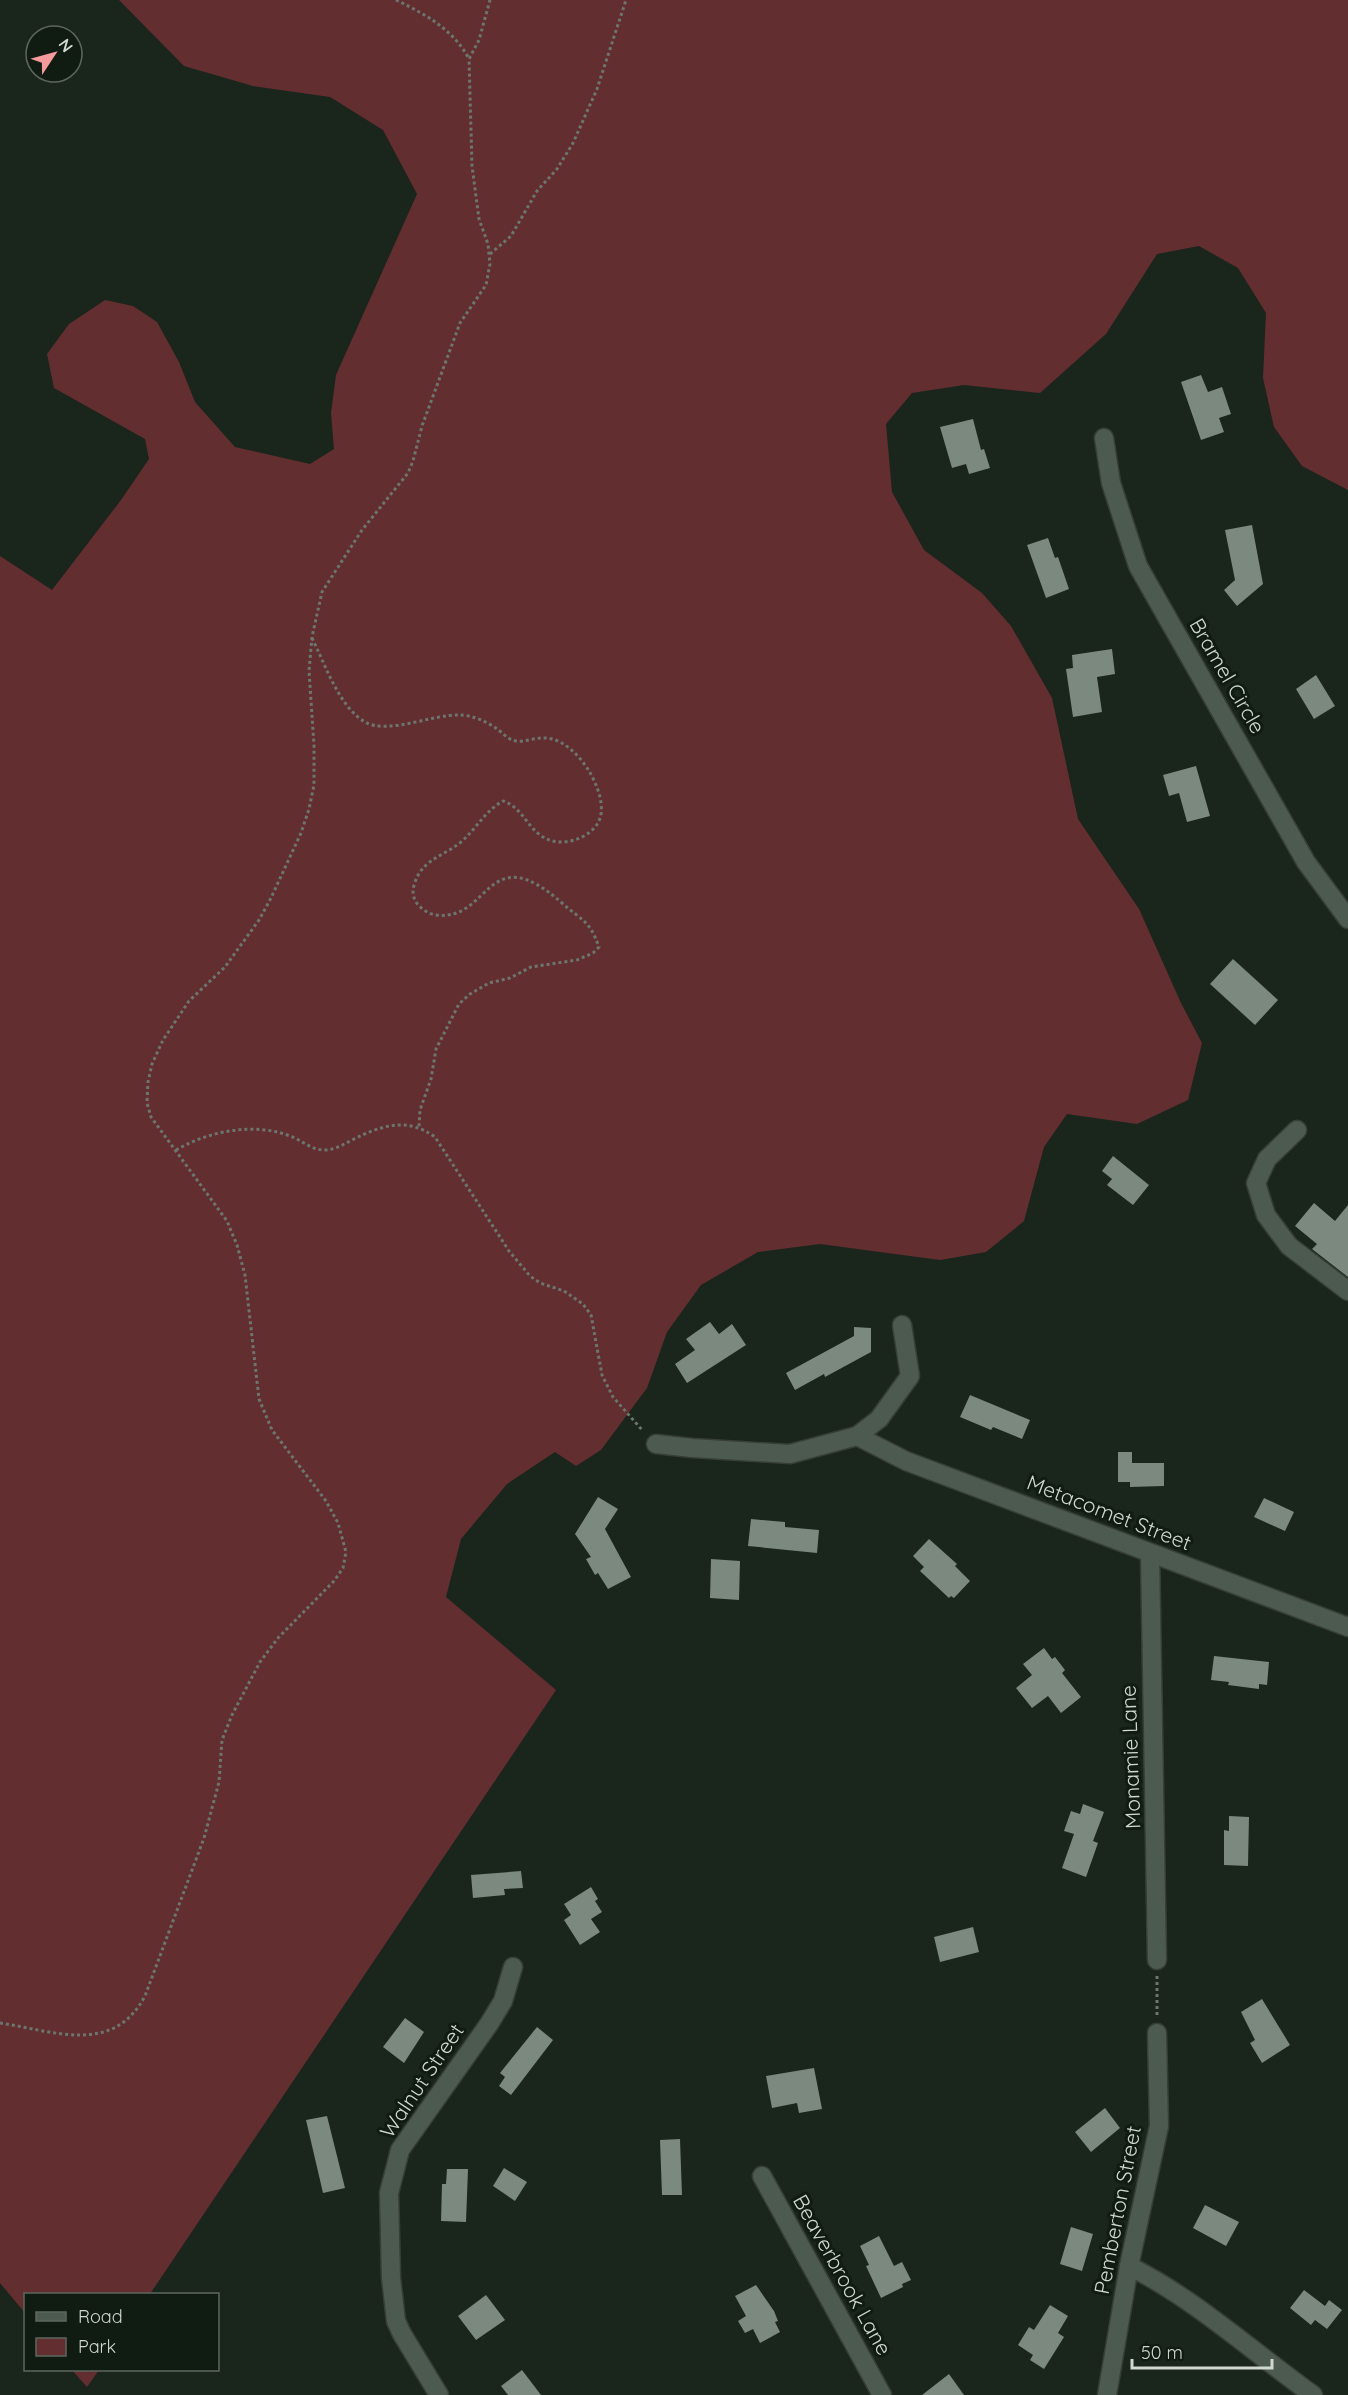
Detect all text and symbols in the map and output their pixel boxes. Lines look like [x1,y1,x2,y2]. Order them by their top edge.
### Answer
north arrow [24,24,84,84]
text: N [55,35,78,56]
street label: Bramel Circle [1184,613,1271,738]
street label: Metacomet Street [1024,1469,1195,1555]
street label: Monamie Lane [1114,1685,1146,1829]
street label: Walnut Street [373,2018,469,2142]
street label: Pemberton Street [1088,2123,1146,2296]
street label: Beaverbrook Lane [788,2190,898,2359]
legend [24,2293,219,2371]
text: Road [78,2305,123,2328]
scale bar [1132,2332,1272,2370]
text: Park [78,2335,116,2358]
text: 50 m [1141,2341,1183,2364]

